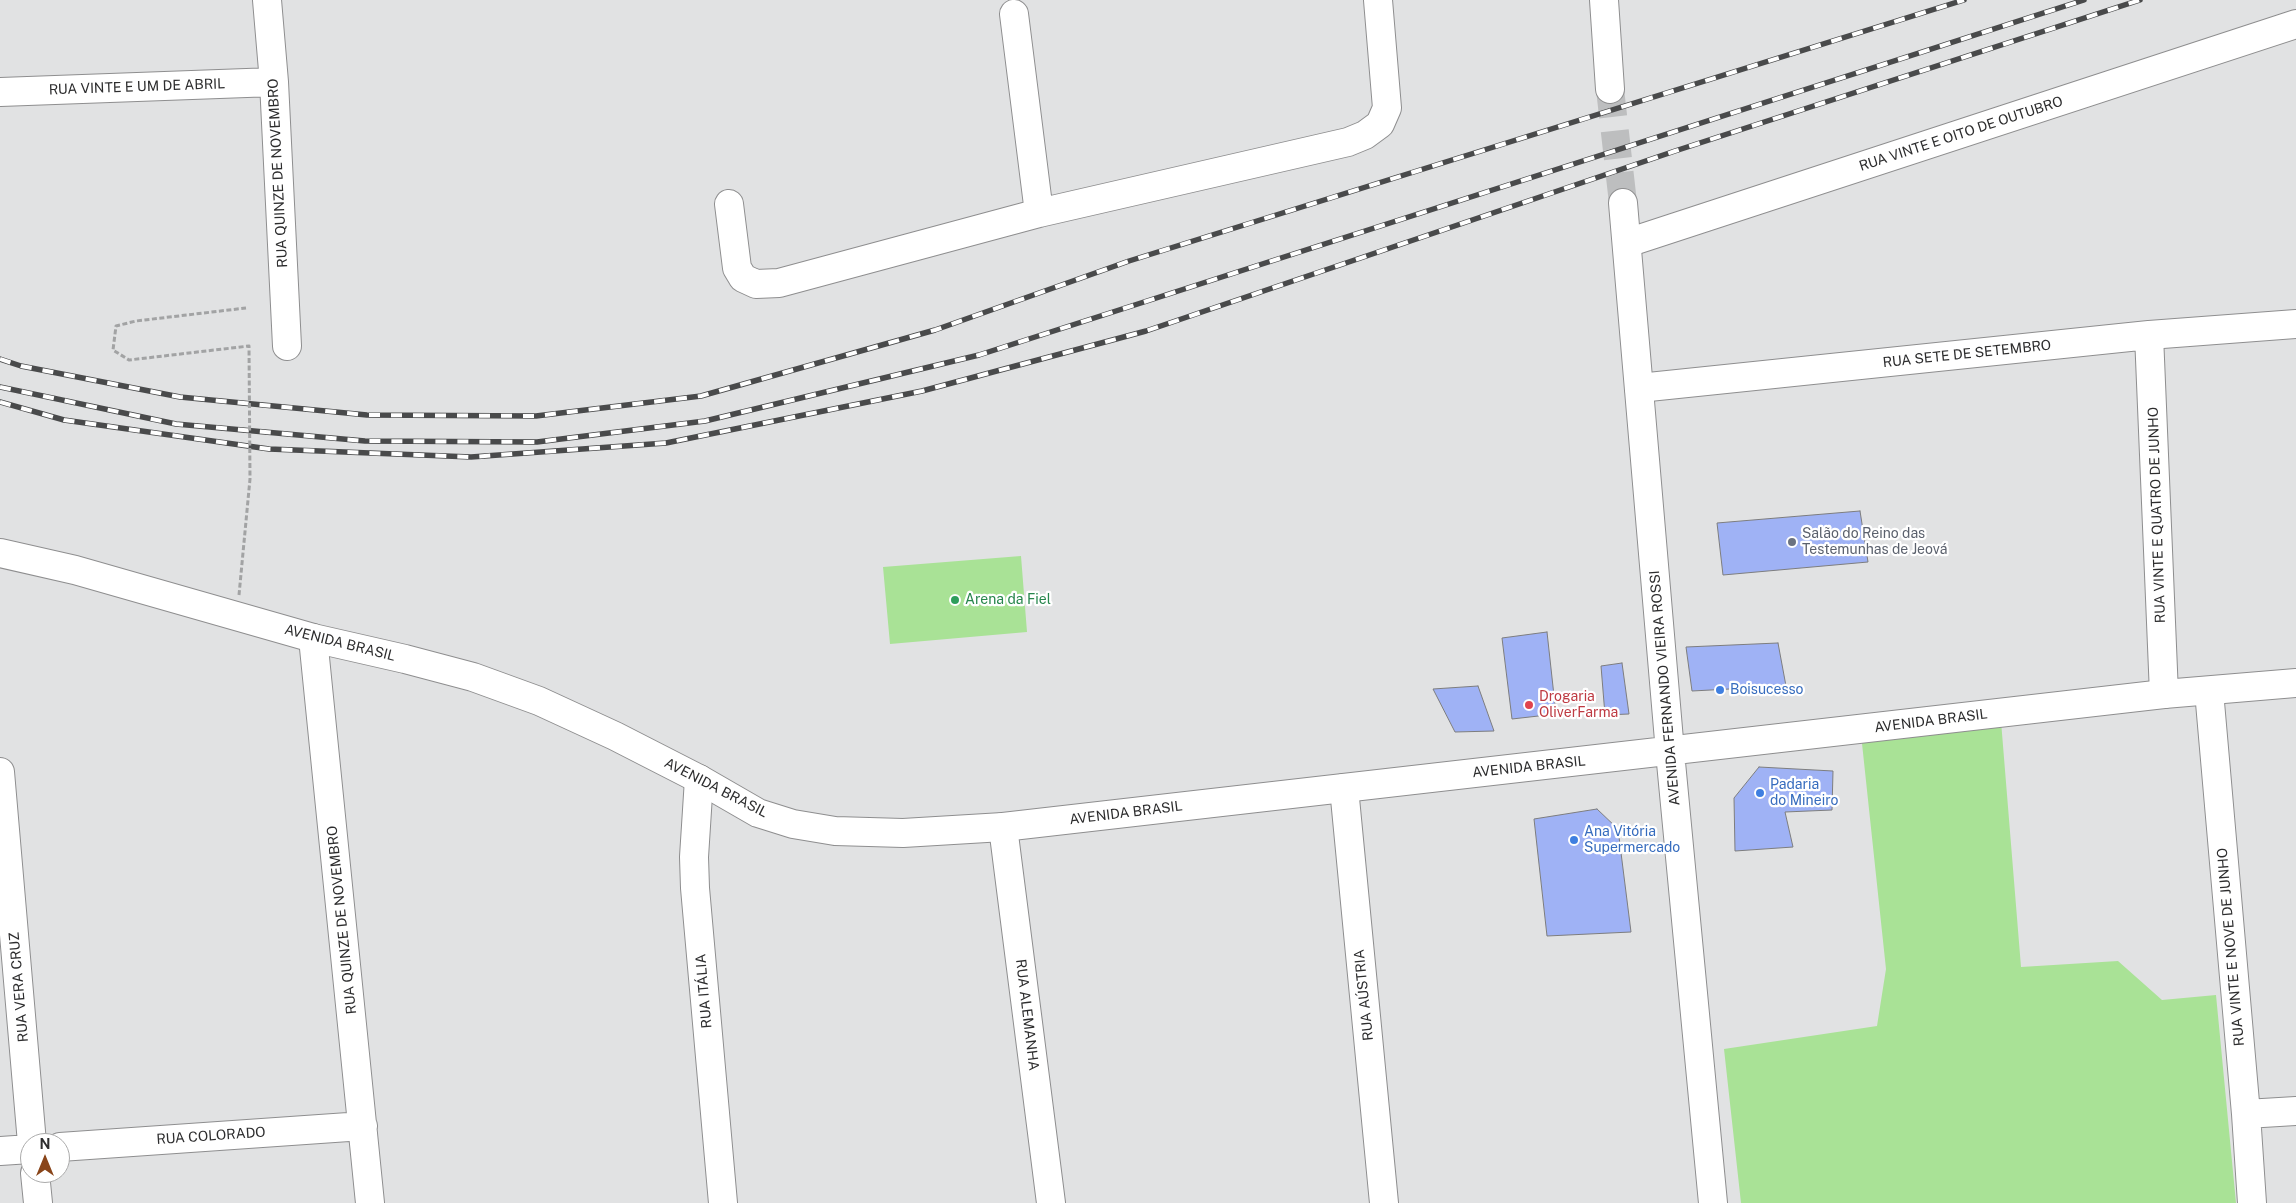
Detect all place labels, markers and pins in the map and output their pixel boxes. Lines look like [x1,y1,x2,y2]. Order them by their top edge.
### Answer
place label: Salão do Reino das Testemunhas de Jeová [1802,526,1947,558]
marker: Salão do Reino das Testemunhas de Jeová [1786,536,1798,548]
place label: Arena da Fiel [965,592,1051,608]
marker: Arena da Fiel [949,594,961,606]
place label: Boisucesso [1730,682,1804,698]
marker: Boisucesso [1714,684,1726,696]
place label: Drogaria OliverFarma [1539,689,1618,722]
marker: Drogaria OliverFarma [1523,699,1535,711]
place label: Padaria do Mineiro [1770,777,1838,810]
marker: Padaria do Mineiro [1754,787,1766,799]
place label: Ana Vitória Supermercado [1584,824,1680,856]
marker: Ana Vitória Supermercado [1568,834,1580,846]

